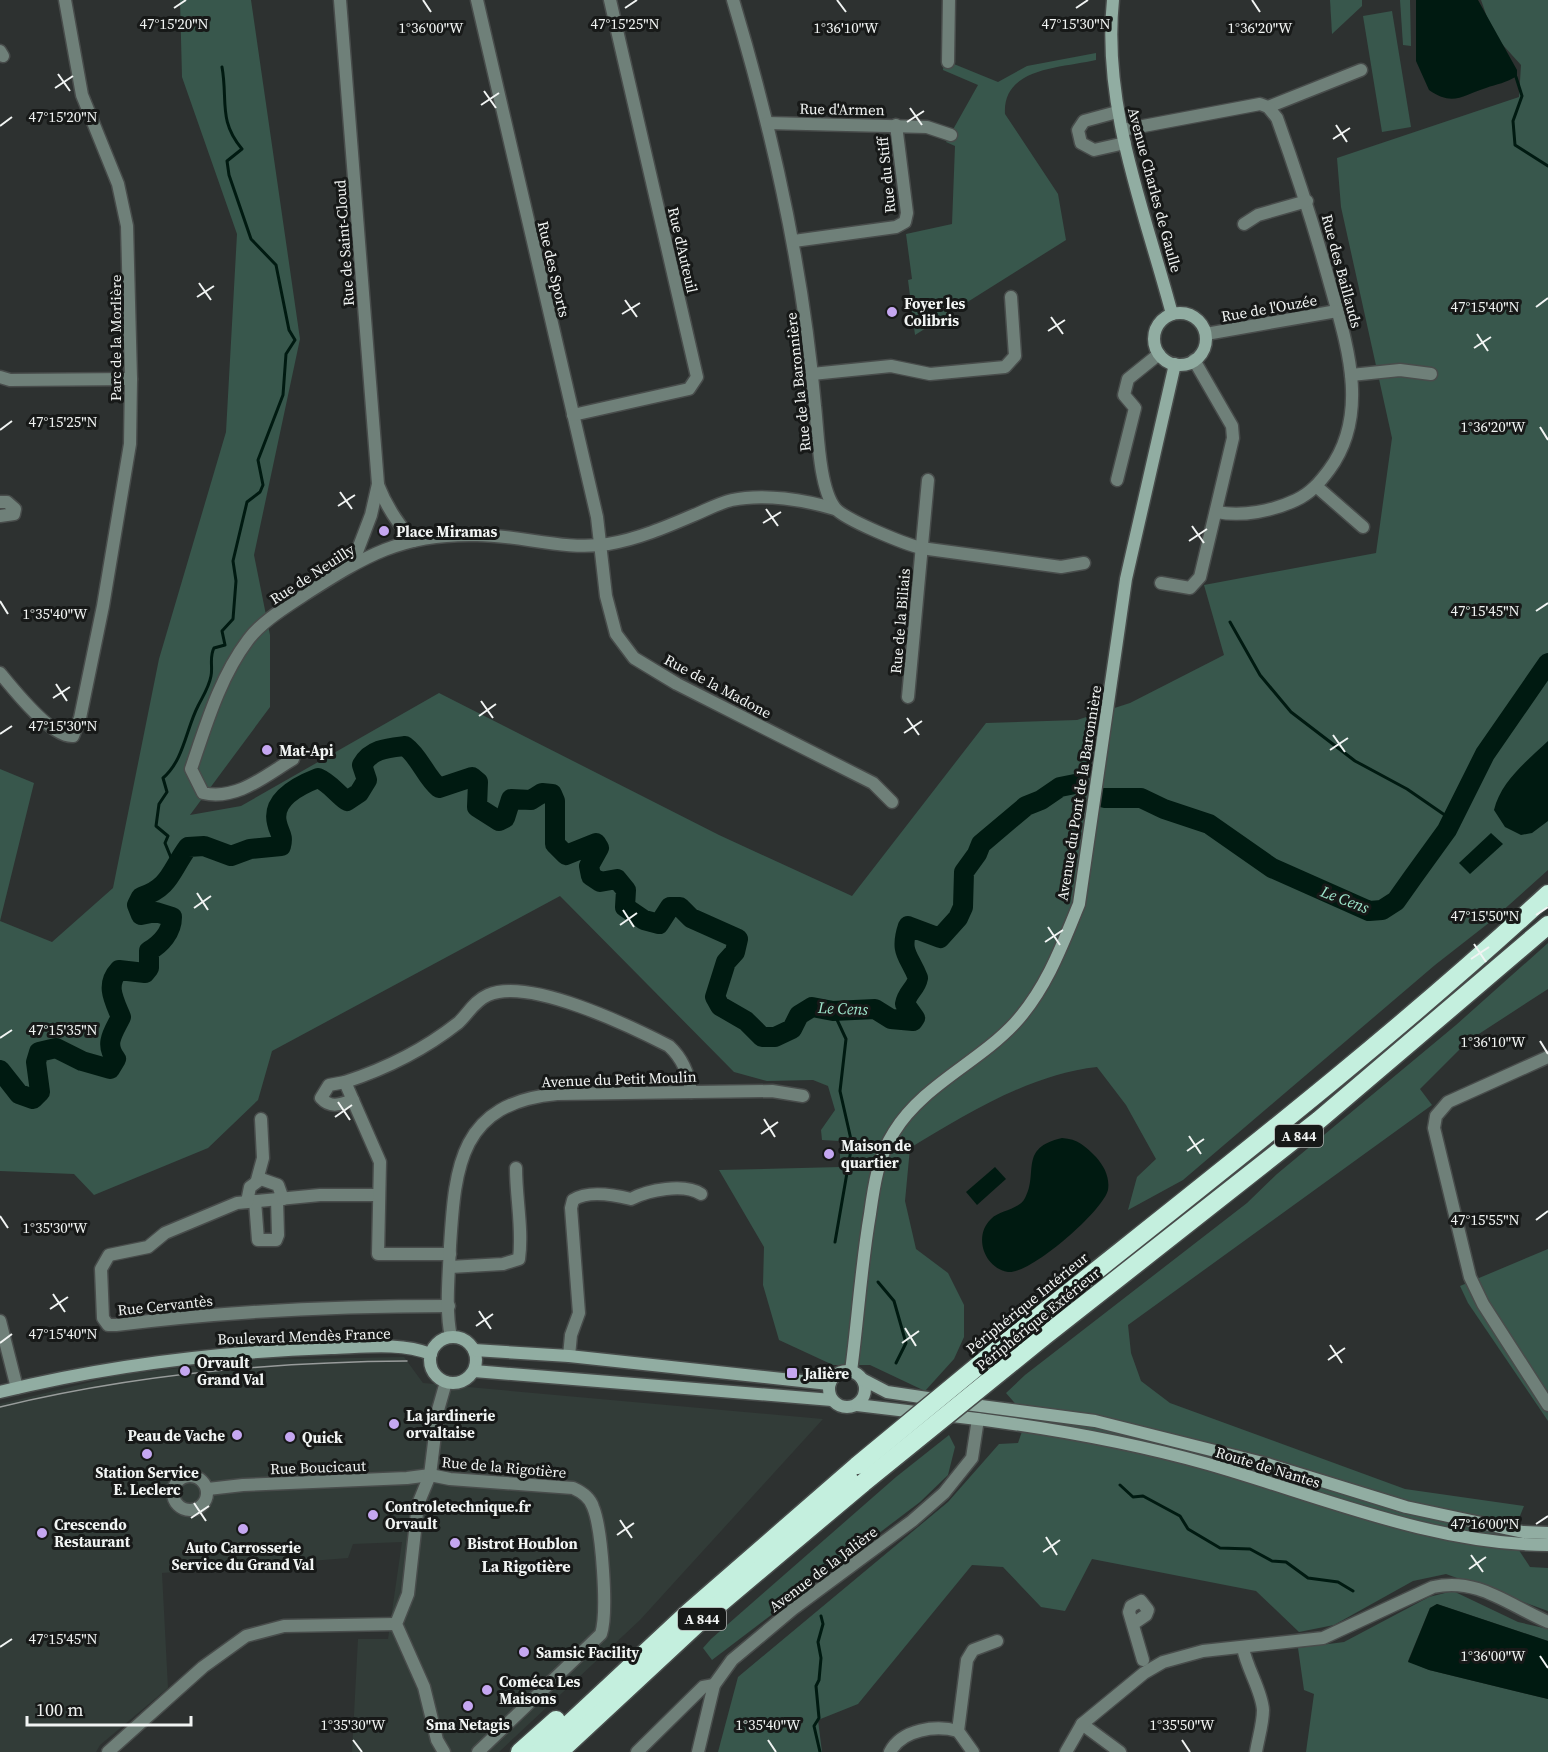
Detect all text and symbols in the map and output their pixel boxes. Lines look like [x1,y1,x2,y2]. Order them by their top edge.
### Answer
text: 47°15'20"N [139,13,209,34]
text: 47°15'25"N [590,13,660,34]
text: 47°15'30"N [1041,13,1111,34]
text: 1°36'00"W [399,17,464,38]
text: 1°36'10"W [814,17,879,38]
text: 1°36'20"W [1228,17,1293,38]
street label: Rue d'Armen [799,98,885,120]
street label: Avenue Charles de Gaulle [1123,105,1187,275]
text: 47°15'20"N [28,106,98,127]
street label: Rue du Stiff [871,135,900,214]
street label: Rue de Saint-Cloud [329,179,359,307]
street label: Rue d'Auteuil [663,205,703,296]
street label: Rue des Baillauds [1317,212,1367,330]
street label: Rue des Sports [533,219,575,319]
street label: Parc de la Morlière [105,274,126,401]
street label: Rue de l'Ouzée [1219,289,1319,327]
place label: Foyer les Colibris [904,293,965,331]
text: 47°15'40"N [1450,296,1520,317]
marker: Foyer les Colibris [885,305,899,319]
street label: Rue de la Baronnière [780,311,816,453]
text: 47°15'25"N [28,411,98,432]
text: 1°36'20"W [1461,416,1526,437]
place label: Place Miramas [396,521,497,542]
marker: Place Miramas [377,524,391,538]
street label: Rue de Neuilly [266,539,359,609]
street label: Rue de la Biliais [885,567,915,675]
text: 47°15'45"N [1450,600,1520,621]
text: 1°35'40"W [23,603,88,624]
street label: Rue de la Madone [661,649,776,723]
street label: Avenue du Pont de la Baronnière [1052,683,1106,902]
text: 47°15'30"N [28,715,98,736]
place label: Mat-Api [279,740,334,761]
marker: Mat-Api [260,743,274,757]
water label: Le Cens [1317,879,1372,918]
text: 47°15'50"N [1450,905,1520,926]
water label: Le Cens [817,996,869,1020]
text: 47°15'35"N [28,1019,98,1040]
text: 1°36'10"W [1461,1031,1526,1052]
street label: Avenue du Petit Moulin [541,1066,697,1092]
road number: A 844 [1275,1125,1323,1147]
place label: Maison de quartier [841,1135,912,1173]
marker: Maison de quartier [822,1147,836,1161]
text: 47°15'55"N [1450,1209,1520,1230]
text: 1°35'30"W [23,1217,88,1238]
street label: Périphérique Intérieur [961,1247,1093,1359]
street label: Périphérique Extérieur [972,1262,1105,1376]
street label: Rue Cervantès [116,1290,214,1320]
street label: Boulevard Mendès France [217,1322,391,1350]
text: 47°15'40"N [28,1323,98,1344]
place label: Orvault Grand Val [197,1352,264,1390]
place label: Jalière [803,1363,849,1384]
marker: Orvault Grand Val [178,1364,192,1378]
marker: Jalière [785,1366,799,1380]
place label: La jardinerie orvaltaise [406,1405,495,1443]
marker: La jardinerie orvaltaise [387,1417,401,1431]
place label: Peau de Vache [128,1425,225,1446]
place label: Quick [302,1427,343,1448]
marker: Peau de Vache [230,1428,244,1442]
marker: Quick [283,1430,297,1444]
street label: Route de Nantes [1213,1441,1323,1493]
marker: Station Service E. Leclerc [140,1447,154,1461]
street label: Rue de la Rigotière [441,1451,568,1483]
street label: Rue Boucicaut [270,1455,366,1479]
place label: Station Service E. Leclerc [95,1462,199,1500]
place label: Controletechnique.fr Orvault [385,1496,531,1534]
marker: Controletechnique.fr Orvault [366,1508,380,1522]
text: 47°16'00"N [1450,1513,1520,1534]
place label: Crescendo Restaurant [54,1514,131,1552]
street label: Avenue de la Jalière [764,1521,882,1617]
marker: Auto Carrosserie Service du Grand Val [236,1522,250,1536]
marker: Crescendo Restaurant [35,1526,49,1540]
place label: Bistrot Houblon [467,1533,578,1554]
marker: Bistrot Houblon [448,1536,462,1550]
place label: Auto Carrosserie Service du Grand Val [172,1537,315,1575]
district label: La Rigotière [481,1555,571,1577]
road number: A 844 [678,1608,726,1630]
text: 47°15'45"N [28,1628,98,1649]
place label: Samsic Facility [536,1642,639,1663]
marker: Samsic Facility [517,1645,531,1659]
text: 1°36'00"W [1461,1645,1526,1666]
place label: Coméca Les Maisons [499,1671,581,1709]
marker: Coméca Les Maisons [480,1683,494,1697]
scale bar [27,1689,190,1727]
text: 100 m [36,1697,83,1722]
marker: Sma Netagis [461,1699,475,1713]
text: 1°35'30"W [321,1714,386,1735]
place label: Sma Netagis [426,1714,510,1735]
text: 1°35'40"W [736,1714,801,1735]
text: 1°35'50"W [1150,1714,1215,1735]

